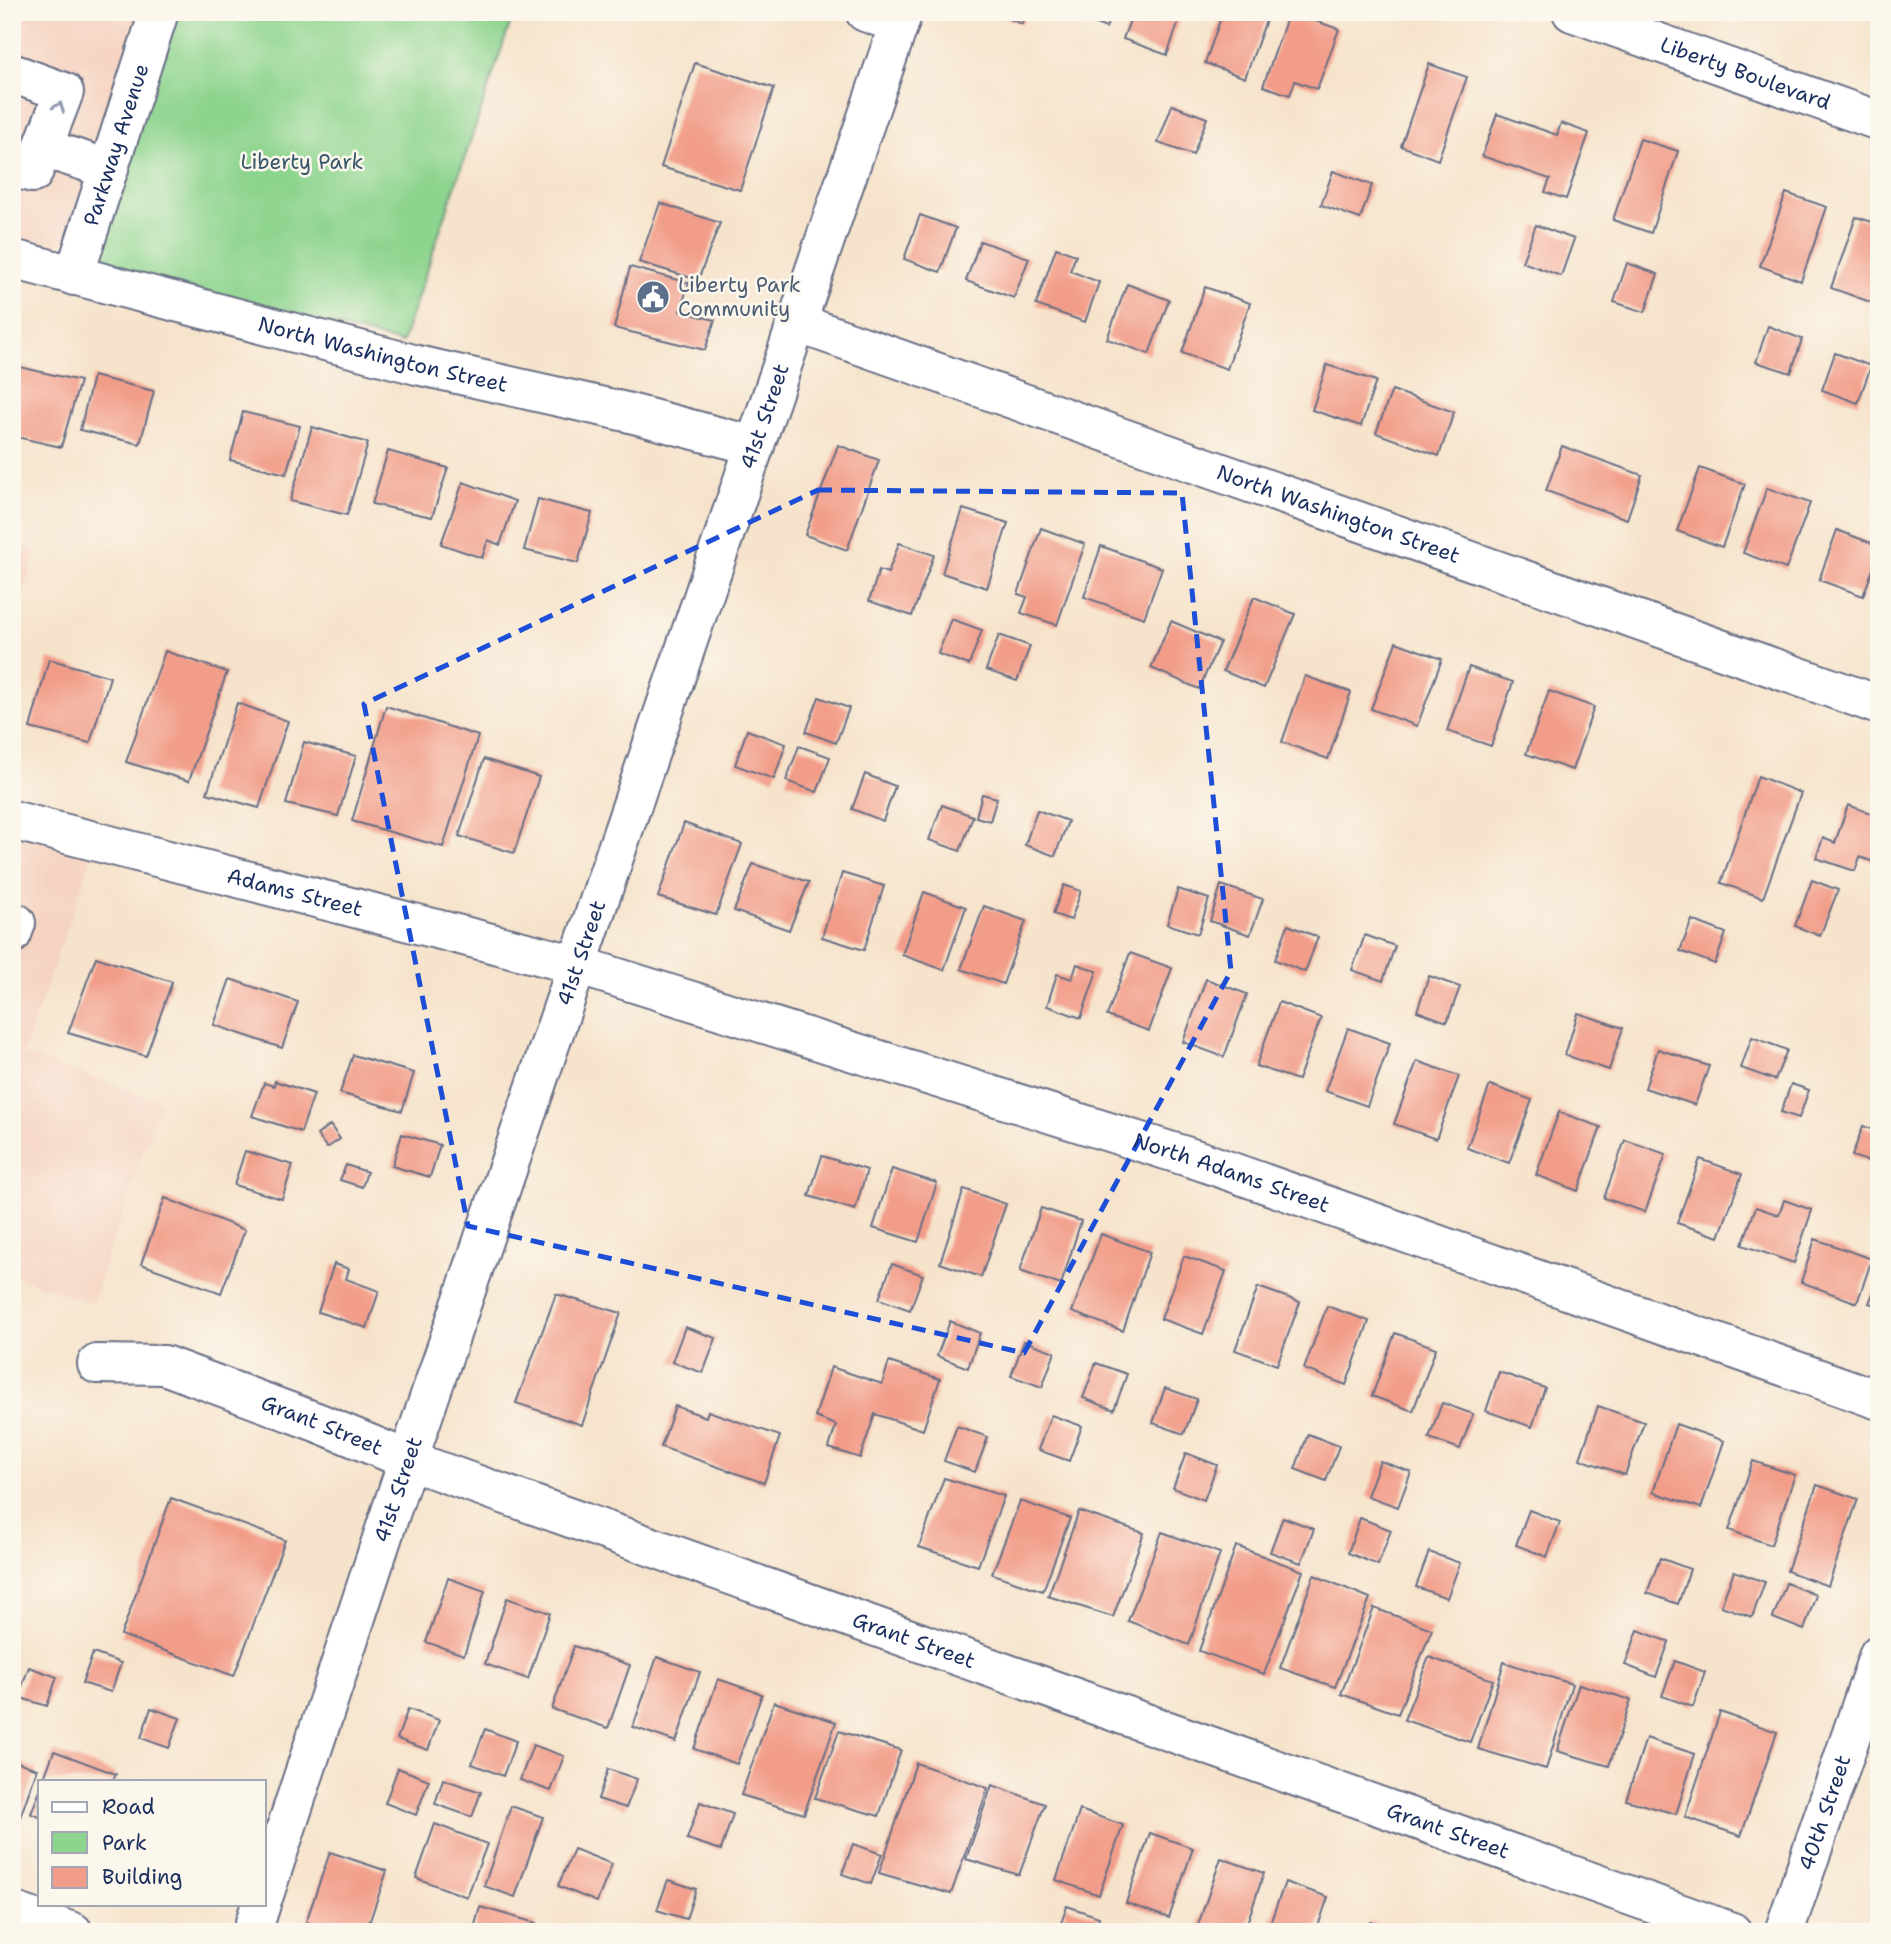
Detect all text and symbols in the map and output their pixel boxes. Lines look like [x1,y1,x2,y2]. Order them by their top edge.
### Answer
street label: Liberty Boulevard [1656,30,1834,117]
street label: Parkway Avenue [77,60,155,229]
one-way arrow [50,102,64,114]
park label: Liberty Park [241,148,363,176]
place label: Liberty Park Community [678,271,801,323]
public building icon: Liberty Park Community [634,278,672,316]
street label: North Washington Street [255,310,510,399]
street label: 41st Street [734,360,796,473]
street label: North Washington Street [1213,458,1464,570]
street label: Adams Street [224,862,366,923]
street label: 41st Street [550,897,612,1009]
street label: North Adams Street [1130,1127,1333,1219]
street label: Grant Street [257,1389,387,1462]
street label: 41st Street [368,1433,429,1546]
street label: Grant Street [849,1606,979,1675]
street label: 40th Street [1792,1751,1857,1874]
legend [38,1780,266,1906]
text: Road [102,1793,155,1821]
street label: Grant Street [1383,1796,1513,1865]
text: Park [102,1829,147,1857]
text: Building [102,1863,182,1891]

